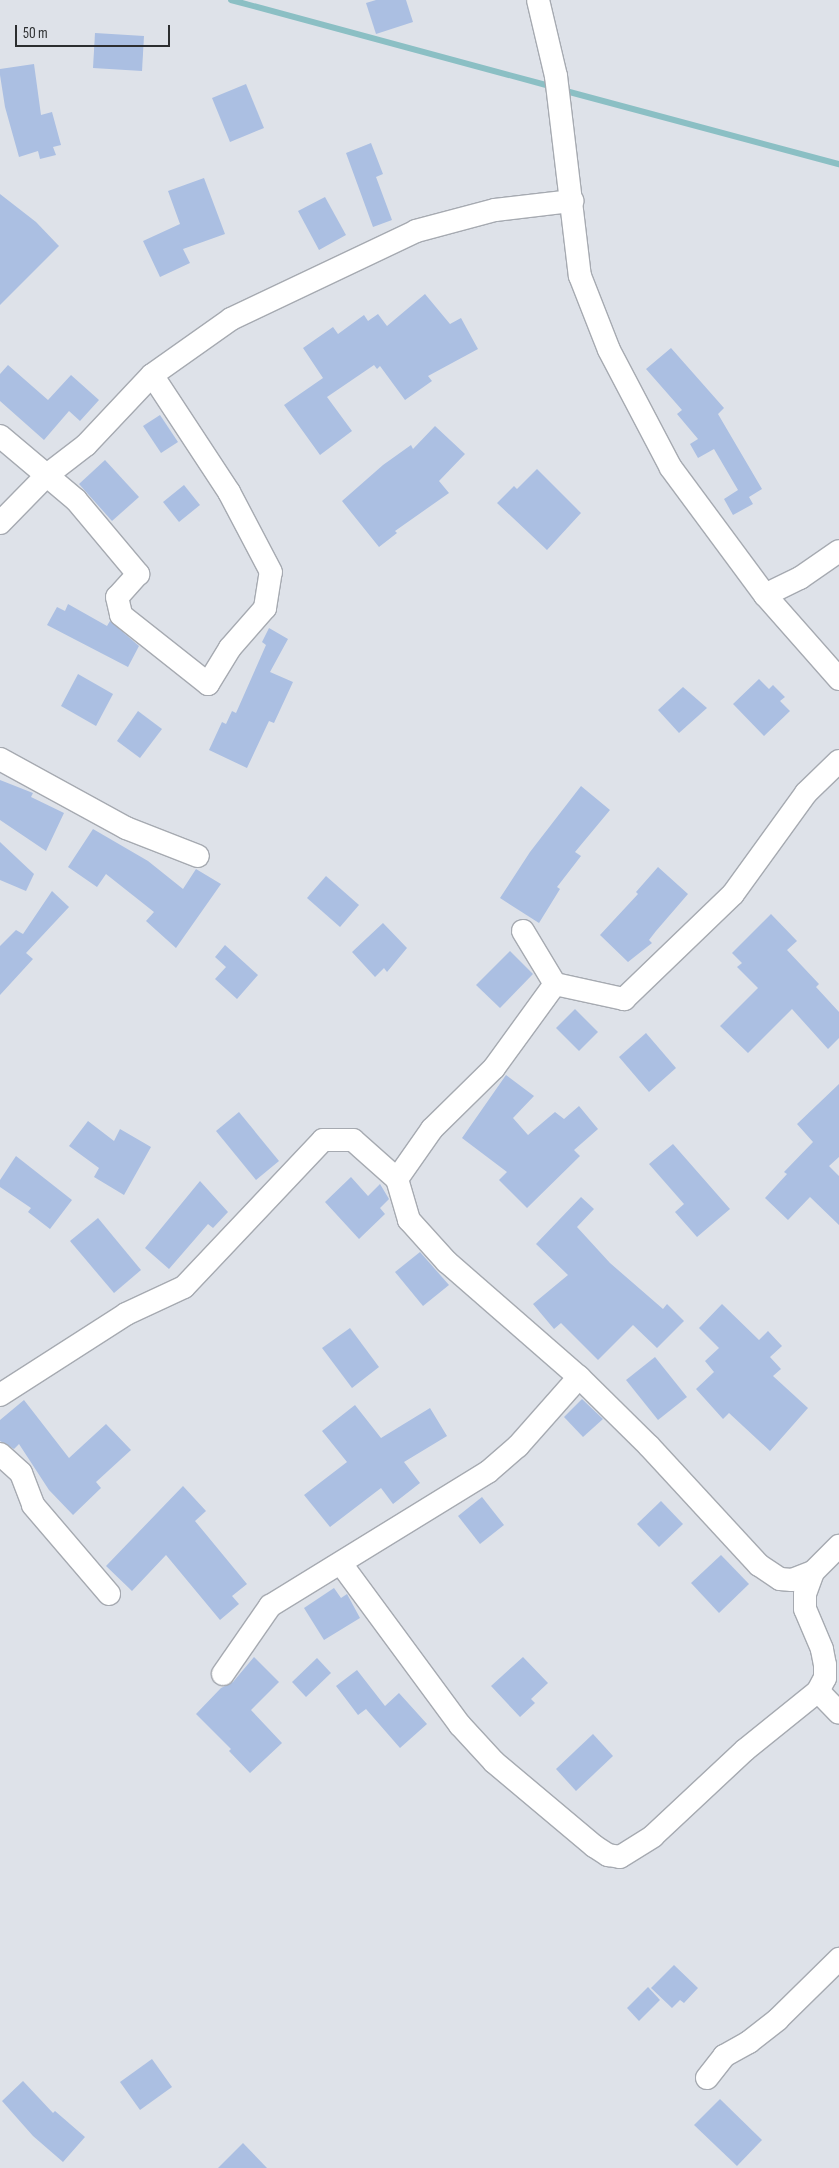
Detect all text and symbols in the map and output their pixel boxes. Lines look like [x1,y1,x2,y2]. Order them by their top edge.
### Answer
scale bar [18,15,172,47]
text: 50 m [23,24,48,43]

